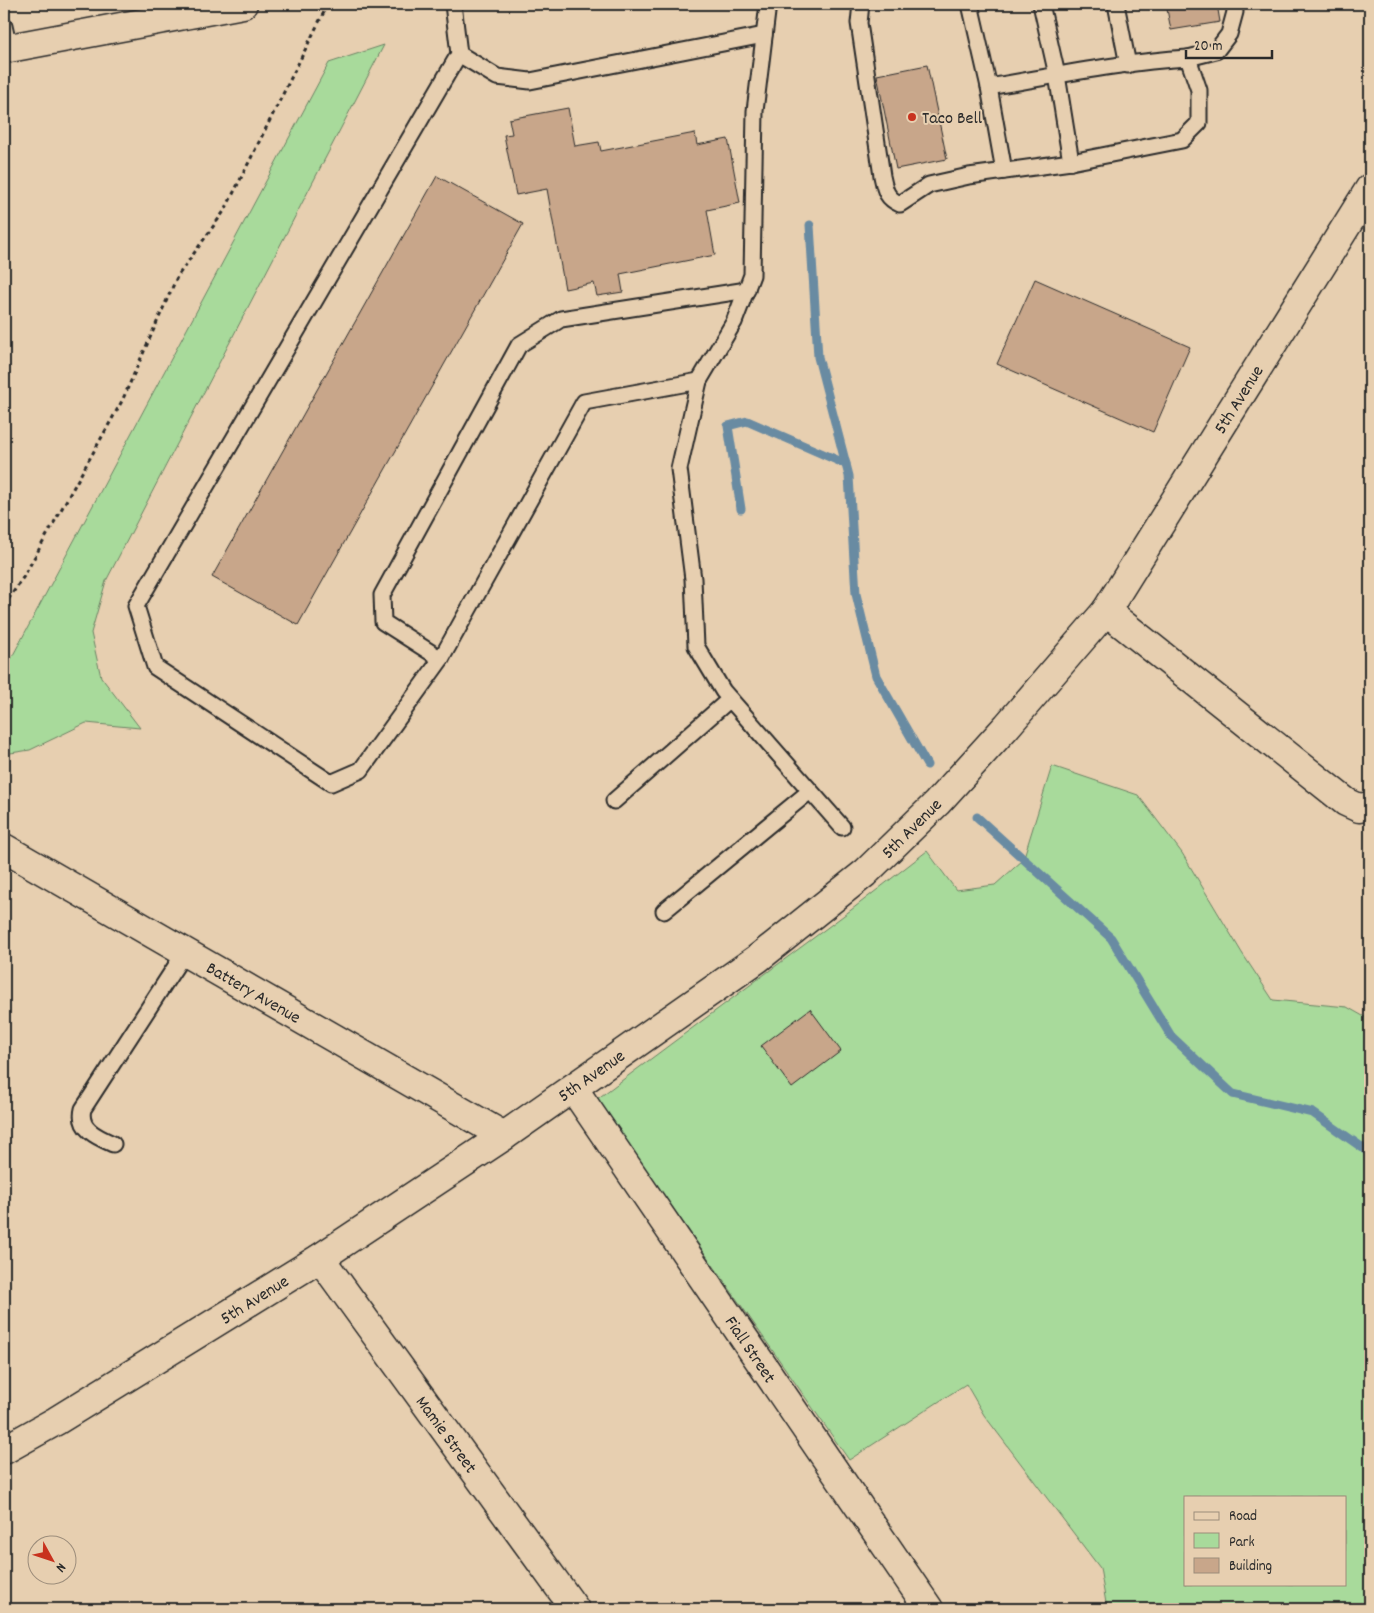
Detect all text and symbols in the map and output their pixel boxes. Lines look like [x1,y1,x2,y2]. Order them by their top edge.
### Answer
scale bar [1186,28,1273,60]
text: 20 m [1194,36,1222,58]
place label: Taco Bell [922,107,983,132]
marker: Taco Bell [906,111,918,123]
street label: 5th Avenue [1209,361,1271,439]
street label: 5th Avenue [877,794,949,866]
street label: Battery Avenue [201,957,305,1031]
street label: 5th Avenue [554,1045,631,1109]
street label: 5th Avenue [216,1270,294,1332]
street label: Fiall Street [717,1312,781,1389]
street label: Mamie Street [408,1392,482,1480]
legend [1184,1496,1346,1586]
text: Road [1229,1506,1257,1528]
text: Park [1229,1532,1255,1554]
north arrow [28,1536,78,1586]
text: Building [1229,1556,1272,1578]
text: N [50,1558,70,1576]

